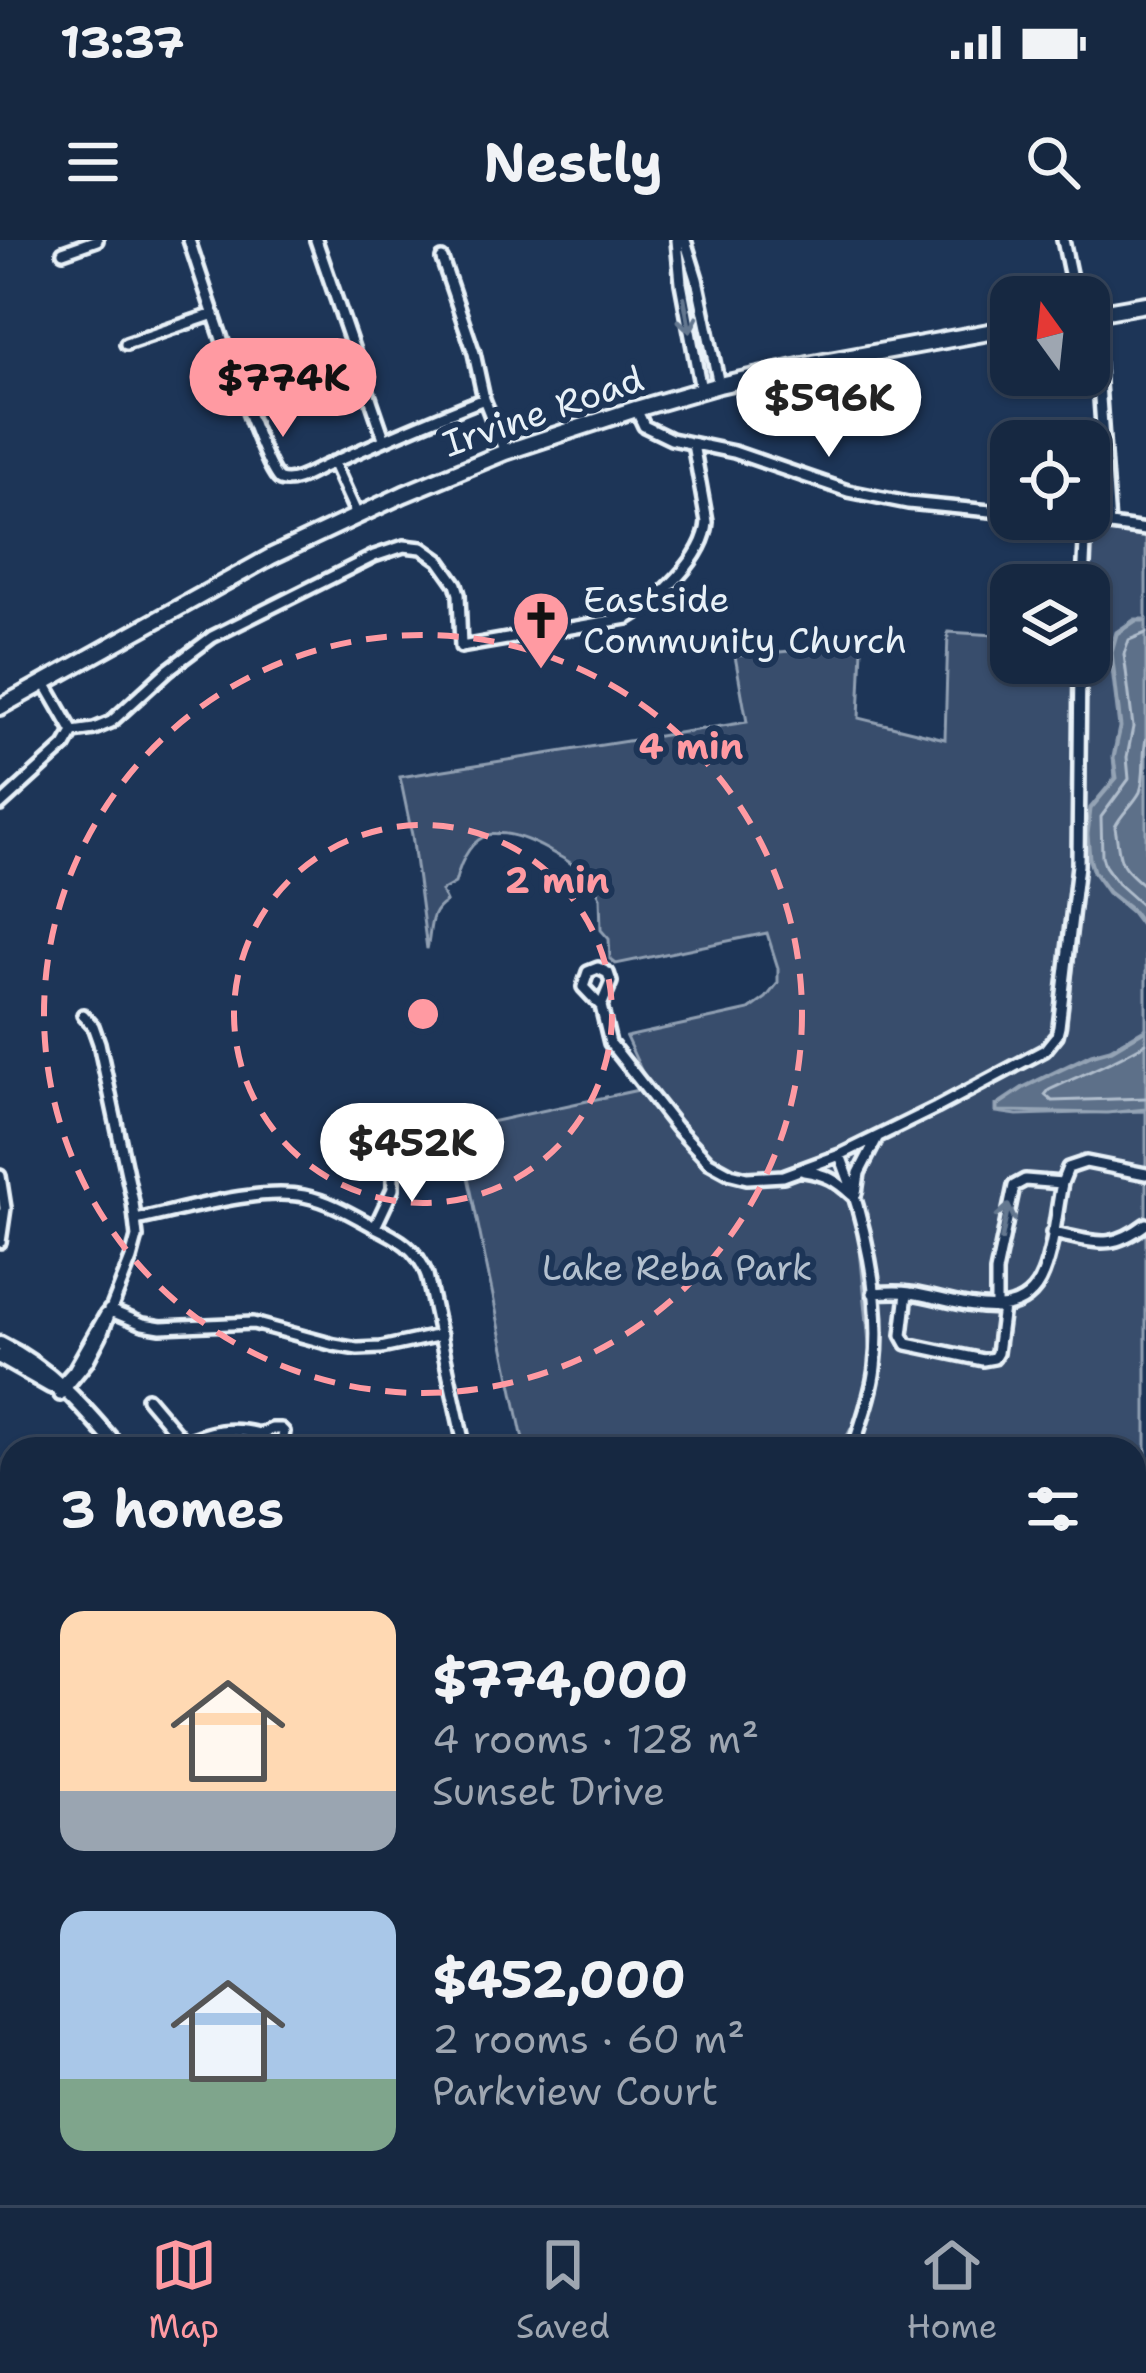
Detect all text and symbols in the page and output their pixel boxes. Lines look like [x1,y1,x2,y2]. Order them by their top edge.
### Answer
text: 13:37 [60,12,184,72]
text: Nestly [483,126,663,198]
icon: menu [60,129,126,195]
icon: search [1020,129,1086,195]
north arrow [990,276,1110,396]
map controls [990,276,1110,684]
one-way arrow [677,295,699,334]
pin: $774K [199,338,367,440]
text: $774K [216,351,350,403]
street label: Irvine Road [436,354,650,468]
pin: $596K [745,358,913,460]
text: $596K [763,371,895,423]
button: locate [990,420,1110,540]
button: layers [990,564,1110,684]
place label: Eastside Community Church [583,575,907,665]
church icon: Eastside Community Church [510,589,572,671]
text: 4 min [639,722,744,771]
text: 2 min [505,856,610,905]
centre of rings [402,993,444,1035]
pin: $452K [328,1103,496,1205]
text: $452K [347,1116,477,1168]
one-way arrow [995,1203,1017,1242]
park label: Lake Reba Park [542,1243,812,1292]
text: 3 homes [60,1475,284,1543]
icon: filters [1020,1476,1086,1542]
text: $774,000 [432,1645,688,1713]
icon: home [156,1659,300,1803]
text: 4 rooms · 128 m² [432,1713,759,1765]
text: Sunset Drive [432,1765,665,1817]
text: $452,000 [432,1945,686,2013]
icon: home [156,1959,300,2103]
text: 2 rooms · 60 m² [432,2013,745,2065]
text: Parkview Court [432,2065,718,2117]
tab: Map [148,2232,219,2349]
tab: Saved [516,2232,610,2349]
tab: Home [907,2232,997,2349]

